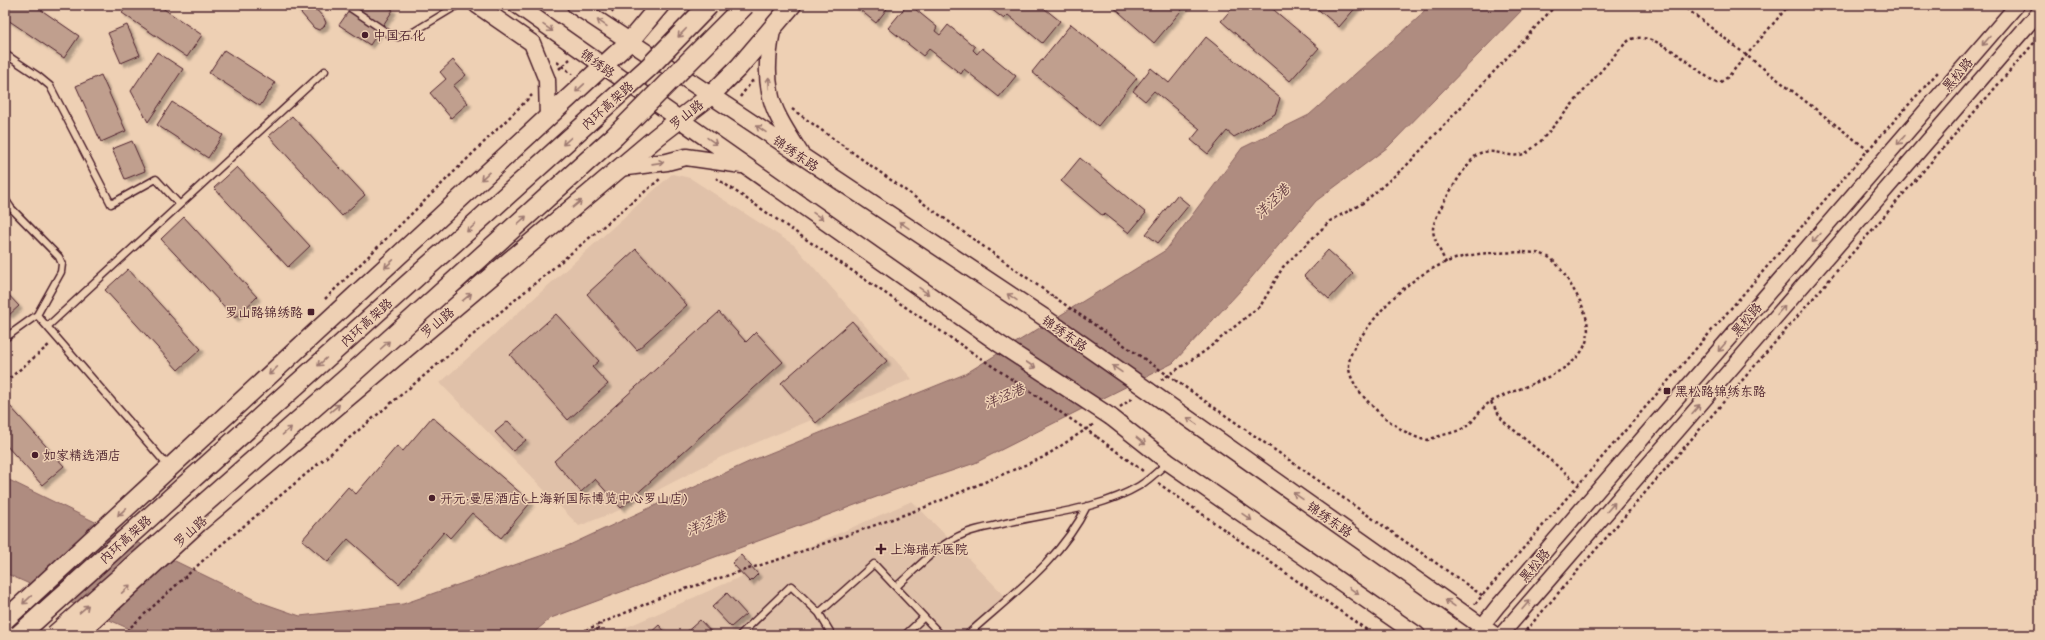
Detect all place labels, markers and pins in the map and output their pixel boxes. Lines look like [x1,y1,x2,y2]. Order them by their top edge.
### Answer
place label: 中国石化 [373,28,425,45]
marker: 中国石化 [360,30,370,40]
place label: 罗山路锦绣路 [225,305,303,322]
marker: 罗山路锦绣路 [306,307,316,317]
place label: 黑松路锦绣东路 [1675,384,1766,401]
marker: 黑松路锦绣东路 [1662,386,1672,396]
place label: 如家精选酒店 [43,448,121,465]
marker: 如家精选酒店 [30,450,40,460]
place label: 开元·曼居酒店(上海新国际博览中心罗山店) [440,491,688,508]
marker: 开元·曼居酒店(上海新国际博览中心罗山店) [427,493,437,503]
place label: 上海瑞东医院 [890,542,968,559]
marker: 上海瑞东医院 [875,543,887,555]

